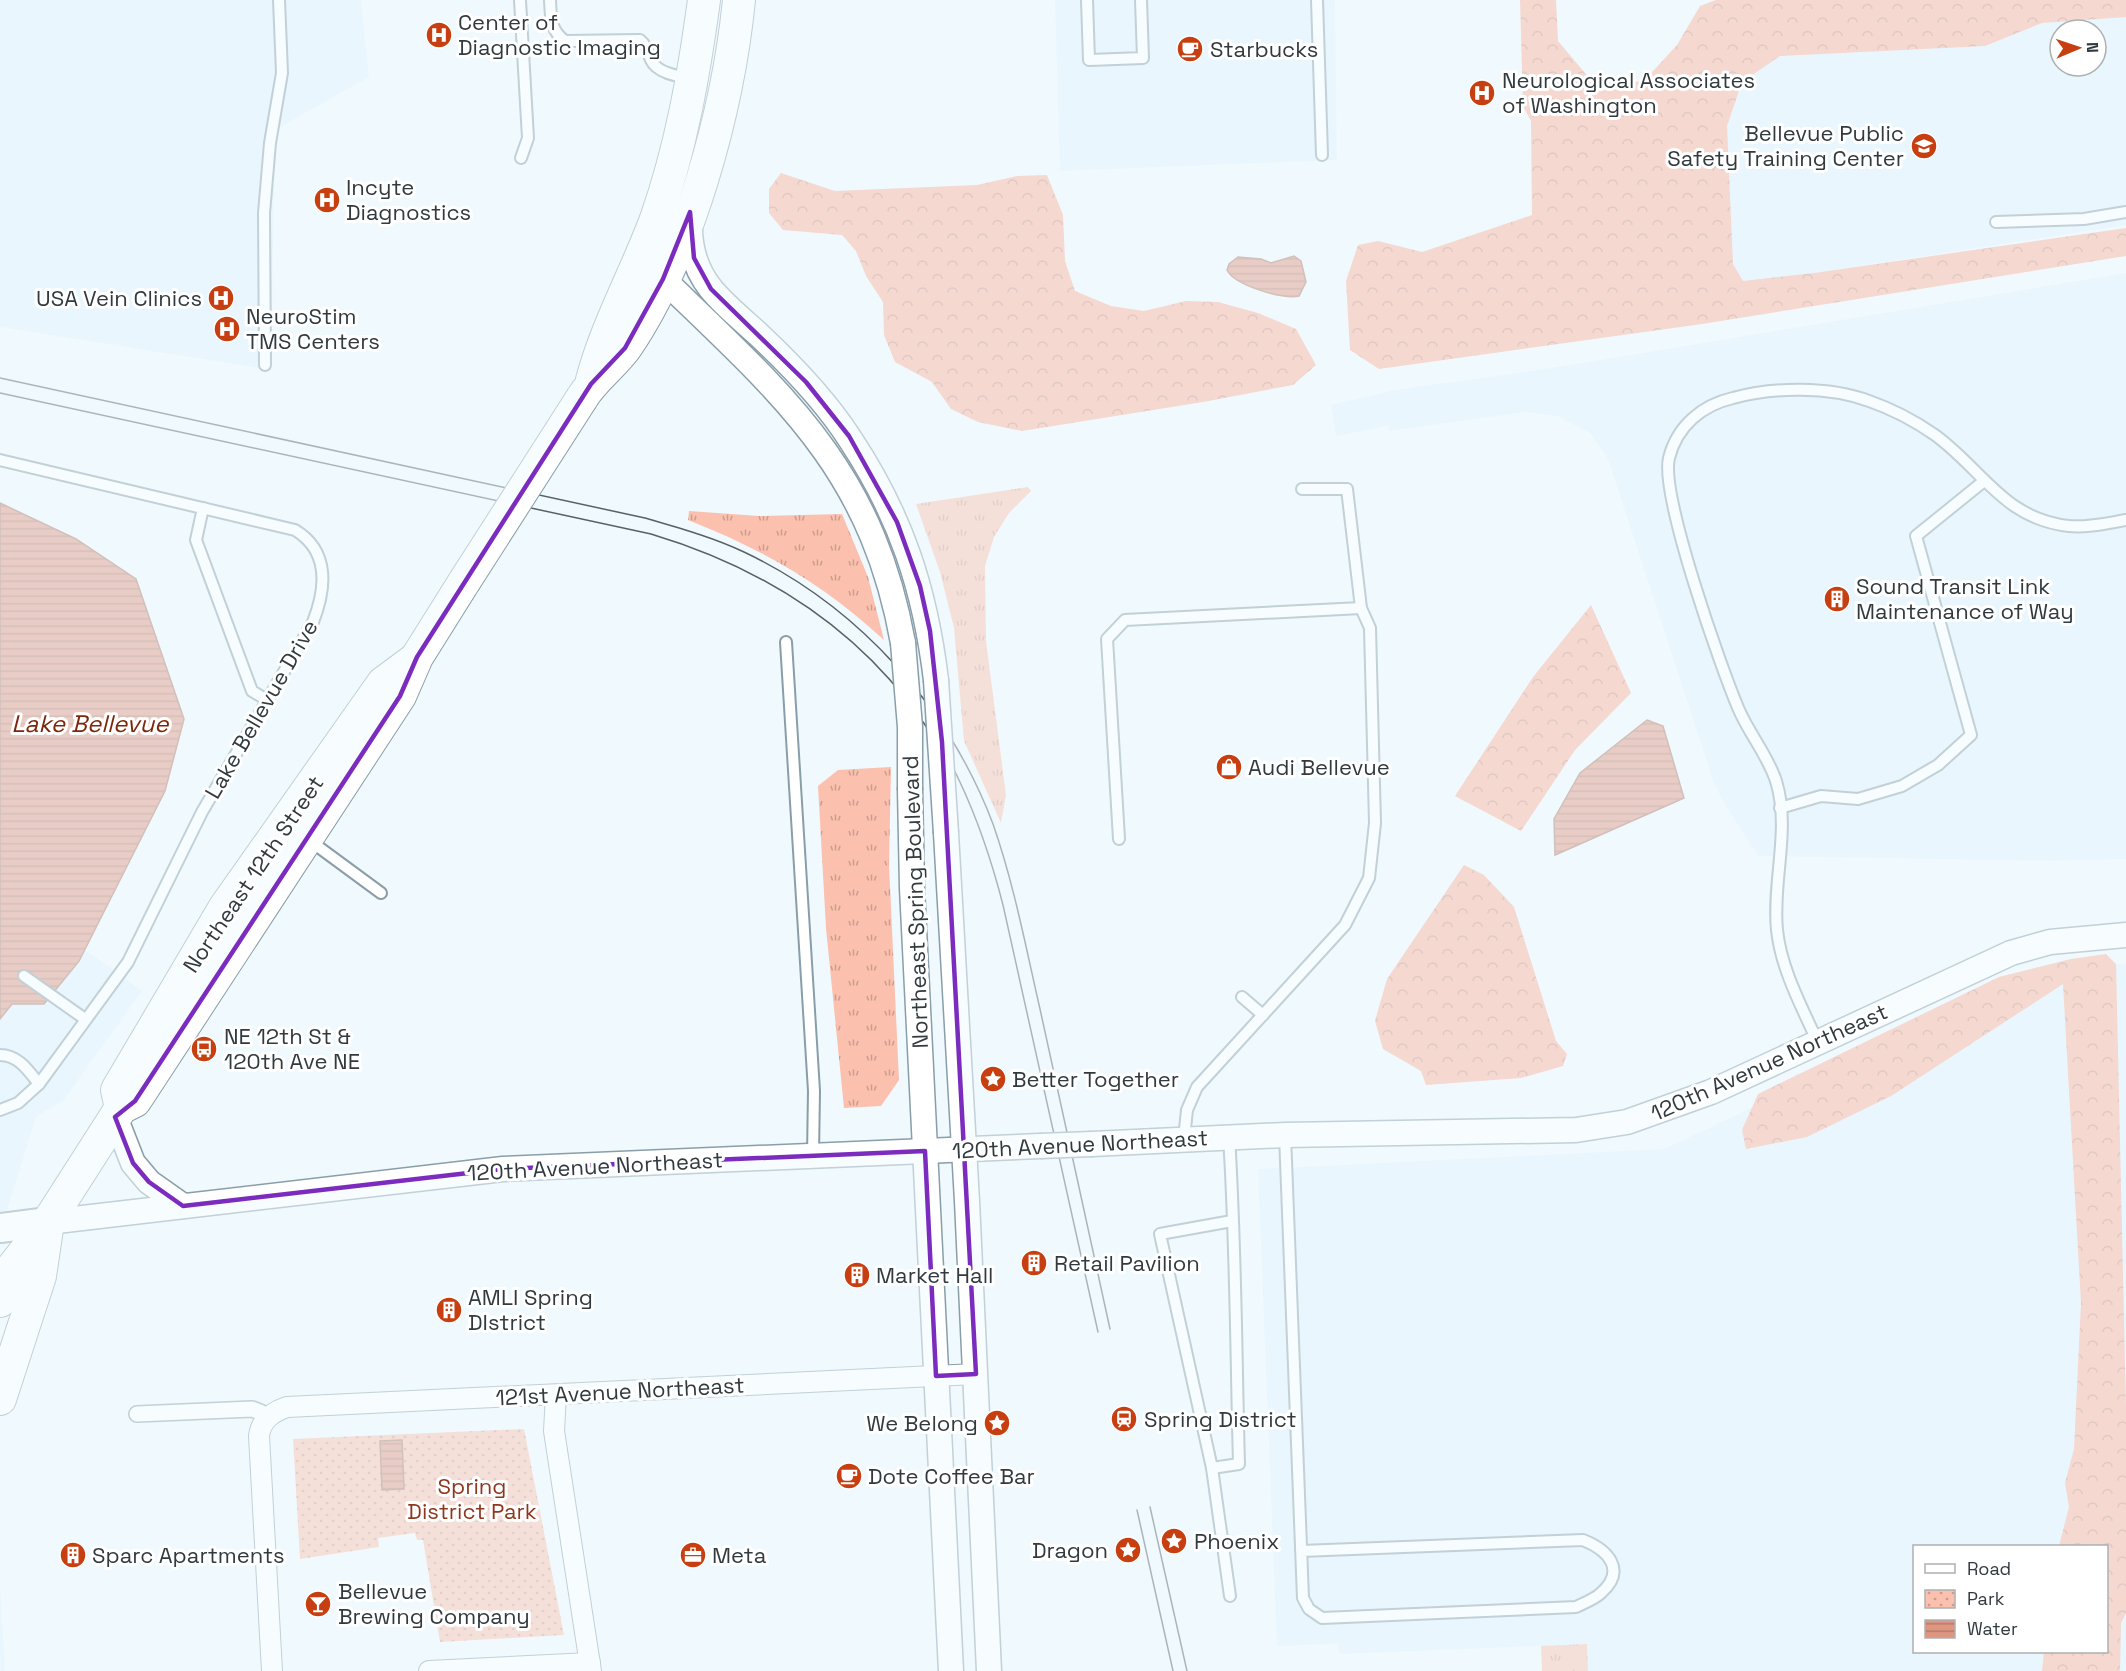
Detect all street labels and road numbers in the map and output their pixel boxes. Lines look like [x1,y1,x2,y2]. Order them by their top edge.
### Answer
street label: Lake Bellevue Drive [198,614,324,804]
street label: Northeast Spring Boulevard [896,755,934,1049]
street label: Northeast 12th Street [177,770,329,978]
street label: 120th Avenue Northeast [1646,997,1892,1127]
street label: 120th Avenue Northeast [951,1123,1209,1165]
street label: 120th Avenue Northeast [466,1145,724,1187]
street label: 121st Avenue Northeast [495,1371,745,1411]

